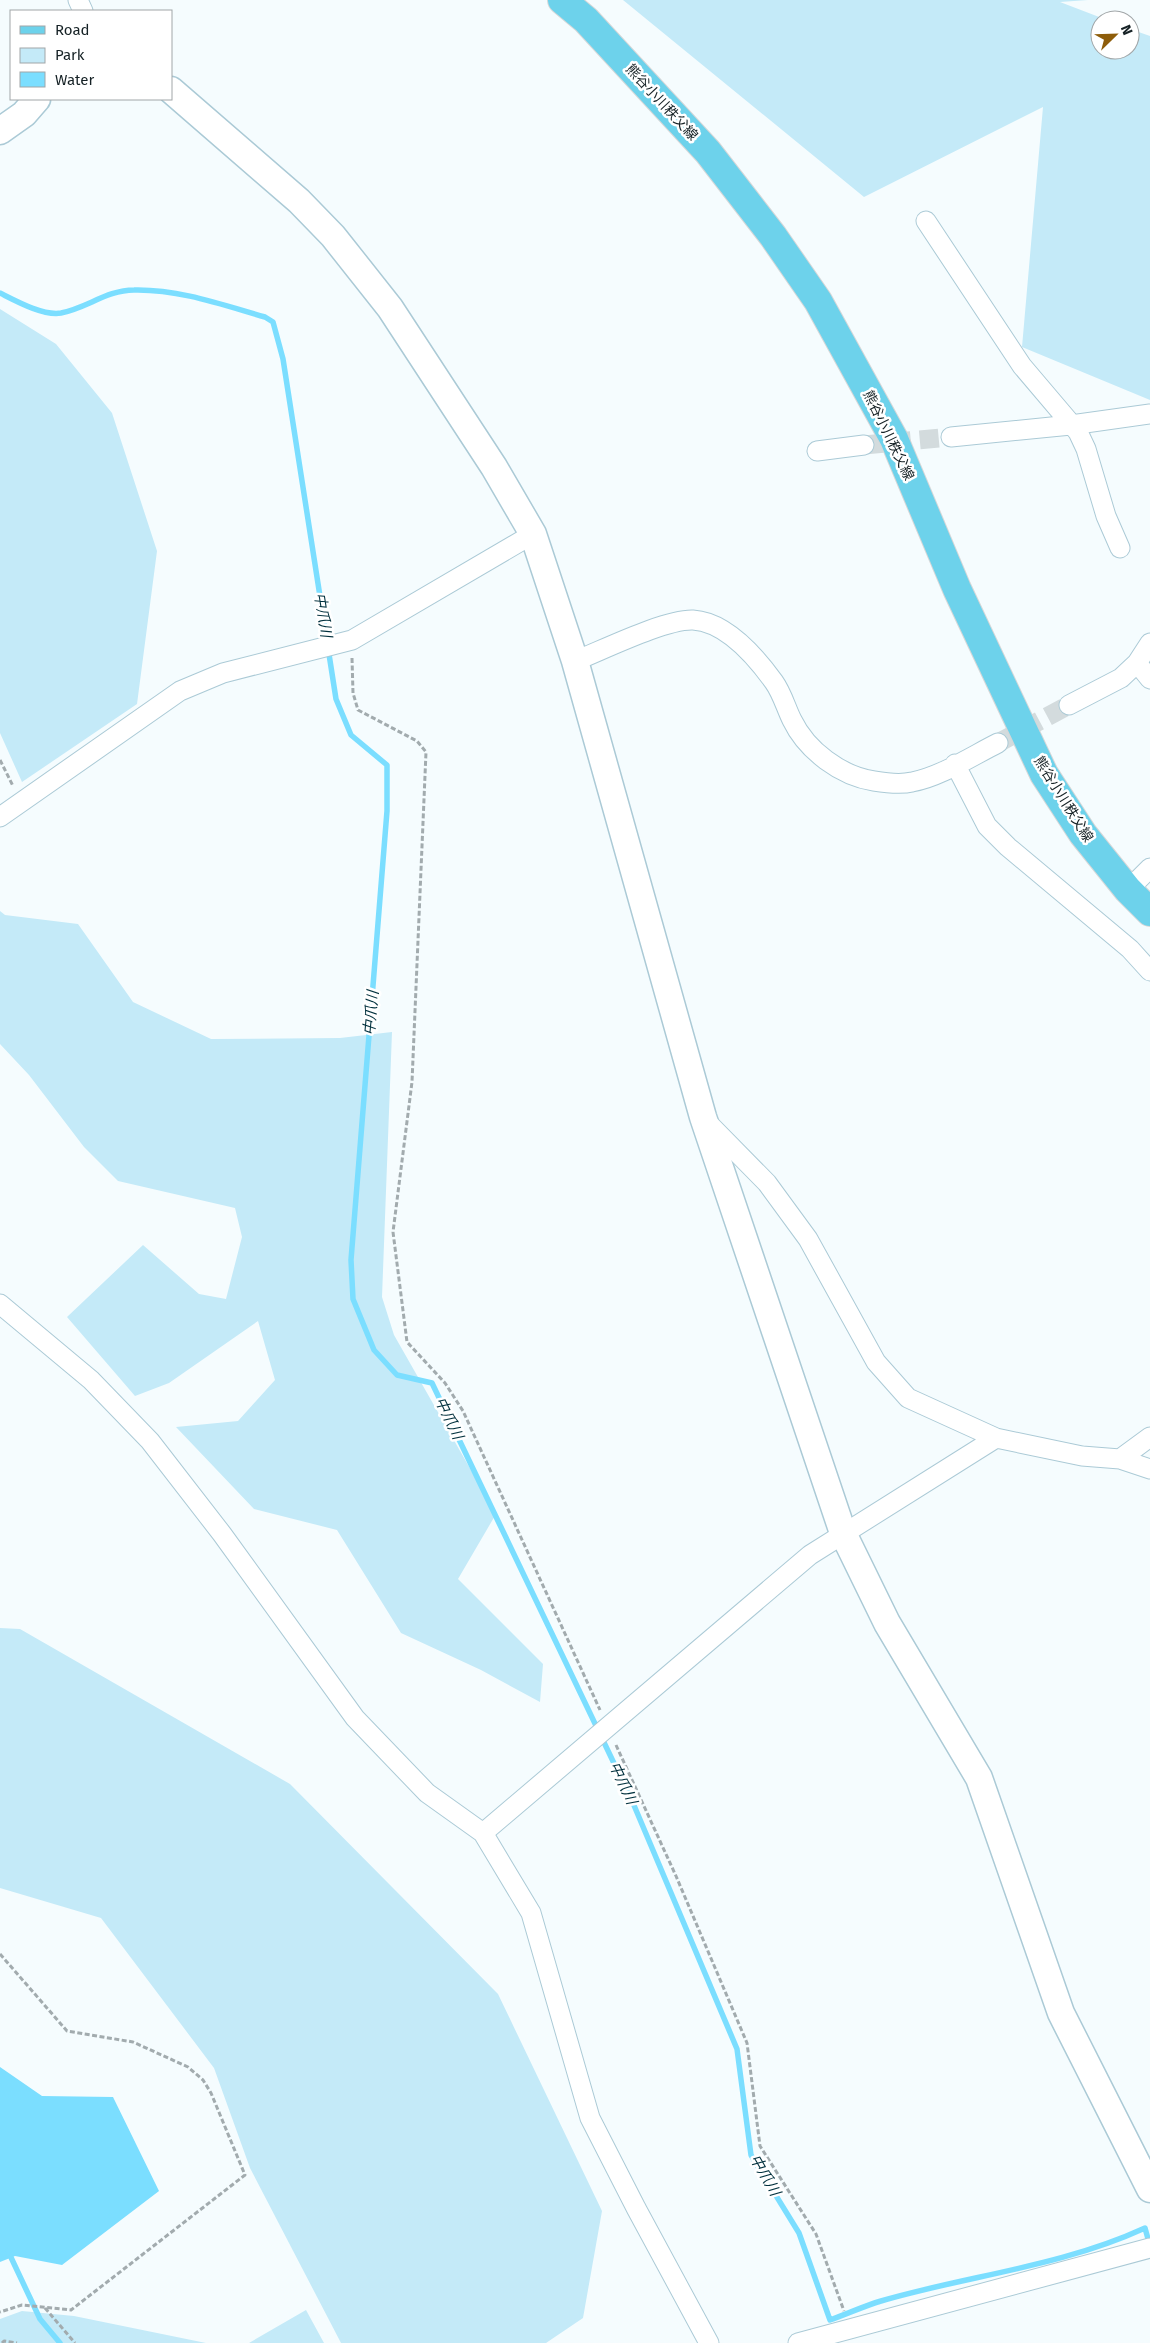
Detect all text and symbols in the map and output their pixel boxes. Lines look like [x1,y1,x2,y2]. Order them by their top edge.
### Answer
legend [10,10,172,100]
north arrow [1090,10,1140,60]
text: Road [55,21,90,39]
text: N [1117,23,1136,38]
text: Park [55,46,85,64]
street label: 熊谷小川秩父線 [622,61,701,144]
text: Water [55,71,94,89]
street label: 熊谷小川秩父線 [859,387,918,483]
water label: 中爪川 [311,591,336,641]
street label: 熊谷小川秩父線 [1030,753,1097,845]
water label: 中爪川 [360,988,382,1036]
water label: 中爪川 [431,1394,468,1444]
water label: 中爪川 [605,1759,642,1809]
water label: 中爪川 [746,2151,785,2201]

